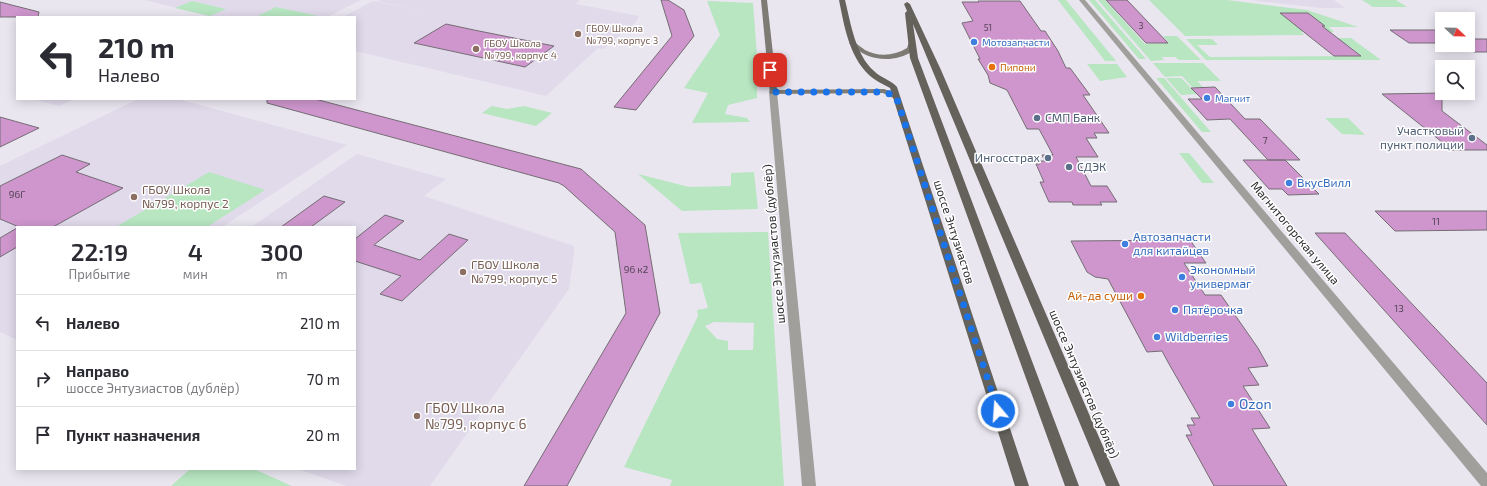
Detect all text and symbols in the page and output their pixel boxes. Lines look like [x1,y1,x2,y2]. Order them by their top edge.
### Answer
north arrow [1435,12,1475,52]
map controls [1435,12,1475,100]
house number: 3 [1138,20,1144,31]
place label: ГБОУ Школа №799, корпус 3 [586,22,658,47]
house number: 51 [984,22,992,33]
marker: ГБОУ Школа №799, корпус 3 [573,29,583,39]
text: 210 m [98,30,175,64]
icon: left [32,32,84,84]
place label: Мотозапчасти [982,36,1050,48]
place label: ГБОУ Школа №799, корпус 4 [484,37,557,62]
marker: Мотозапчасти [969,37,979,47]
marker: ГБОУ Школа №799, корпус 4 [471,44,481,54]
pin [753,53,787,87]
icon: arrive [759,59,781,81]
button: search [1435,60,1475,100]
place label: Пипони [1000,61,1036,73]
marker: Пипони [987,62,997,72]
text: Налево [98,64,160,86]
place label: Магнит [1215,92,1251,104]
marker: Магнит [1202,93,1212,103]
place label: СМП Банк [1045,110,1101,124]
marker: СМП Банк [1032,113,1042,123]
place label: Участковый пункт полиции [1380,123,1464,152]
marker: Участковый пункт полиции [1467,133,1477,143]
house number: 7 [1262,134,1268,146]
place label: Ингосстрах [975,150,1041,164]
marker: Ингосстрах [1043,153,1053,163]
place label: СДЭК [1077,159,1106,173]
marker: СДЭК [1064,162,1074,172]
street label: шоссе Энтузиастов (дублёр) [759,164,788,324]
place label: ВкусВилл [1297,175,1351,190]
street label: шоссе Энтузиастов [931,178,978,286]
street label: Магнитогорская улица [1248,178,1343,287]
marker: ВкусВилл [1284,178,1294,188]
place label: ГБОУ Школа №799, корпус 2 [142,182,229,211]
house number: 96Г [9,188,25,200]
marker: ГБОУ Школа №799, корпус 2 [129,192,139,202]
house number: 11 [1432,215,1440,227]
place label: Автозапчасти для китайцев [1133,229,1211,257]
text: 22:19 [71,237,128,266]
text: 4 [188,237,203,266]
text: 300 [260,237,303,266]
marker: Автозапчасти для китайцев [1120,239,1130,249]
place label: ГБОУ Школа №799, корпус 5 [471,257,558,286]
place label: Экономный универмаг [1190,262,1256,291]
house number: 96 к2 [624,263,649,275]
text: Прибытие [69,266,130,282]
text: мин [183,266,208,282]
text: m [276,266,288,282]
marker: ГБОУ Школа №799, корпус 5 [458,267,468,277]
marker: Экономный универмаг [1177,272,1187,282]
place label: Ай-да суши [1068,288,1133,303]
marker: Ай-да суши [1136,291,1146,301]
place label: Пятёрочка [1183,302,1243,316]
house number: 13 [1394,302,1404,314]
marker: Пятёрочка [1170,305,1180,315]
street label: шоссе Энтузиастов (дублёр) [1046,307,1123,460]
icon: left [32,312,54,334]
text: Налево [66,314,120,332]
text: 210 m [300,314,340,332]
place label: Wildberries [1165,329,1228,343]
marker: Wildberries [1152,332,1162,342]
text: Направо [66,362,129,380]
icon: right [32,368,54,390]
text: 70 m [307,370,340,388]
text: шоссе Энтузиастов (дублёр) [66,380,239,396]
position arrow [977,390,1019,432]
place label: Ozon [1239,395,1272,412]
place label: ГБОУ Школа №799, корпус 6 [425,399,527,432]
marker: Ozon [1226,399,1236,409]
marker: ГБОУ Школа №799, корпус 6 [412,411,422,421]
icon: arrive [32,424,54,446]
text: Пункт назначения [66,426,200,444]
text: 20 m [306,426,340,444]

